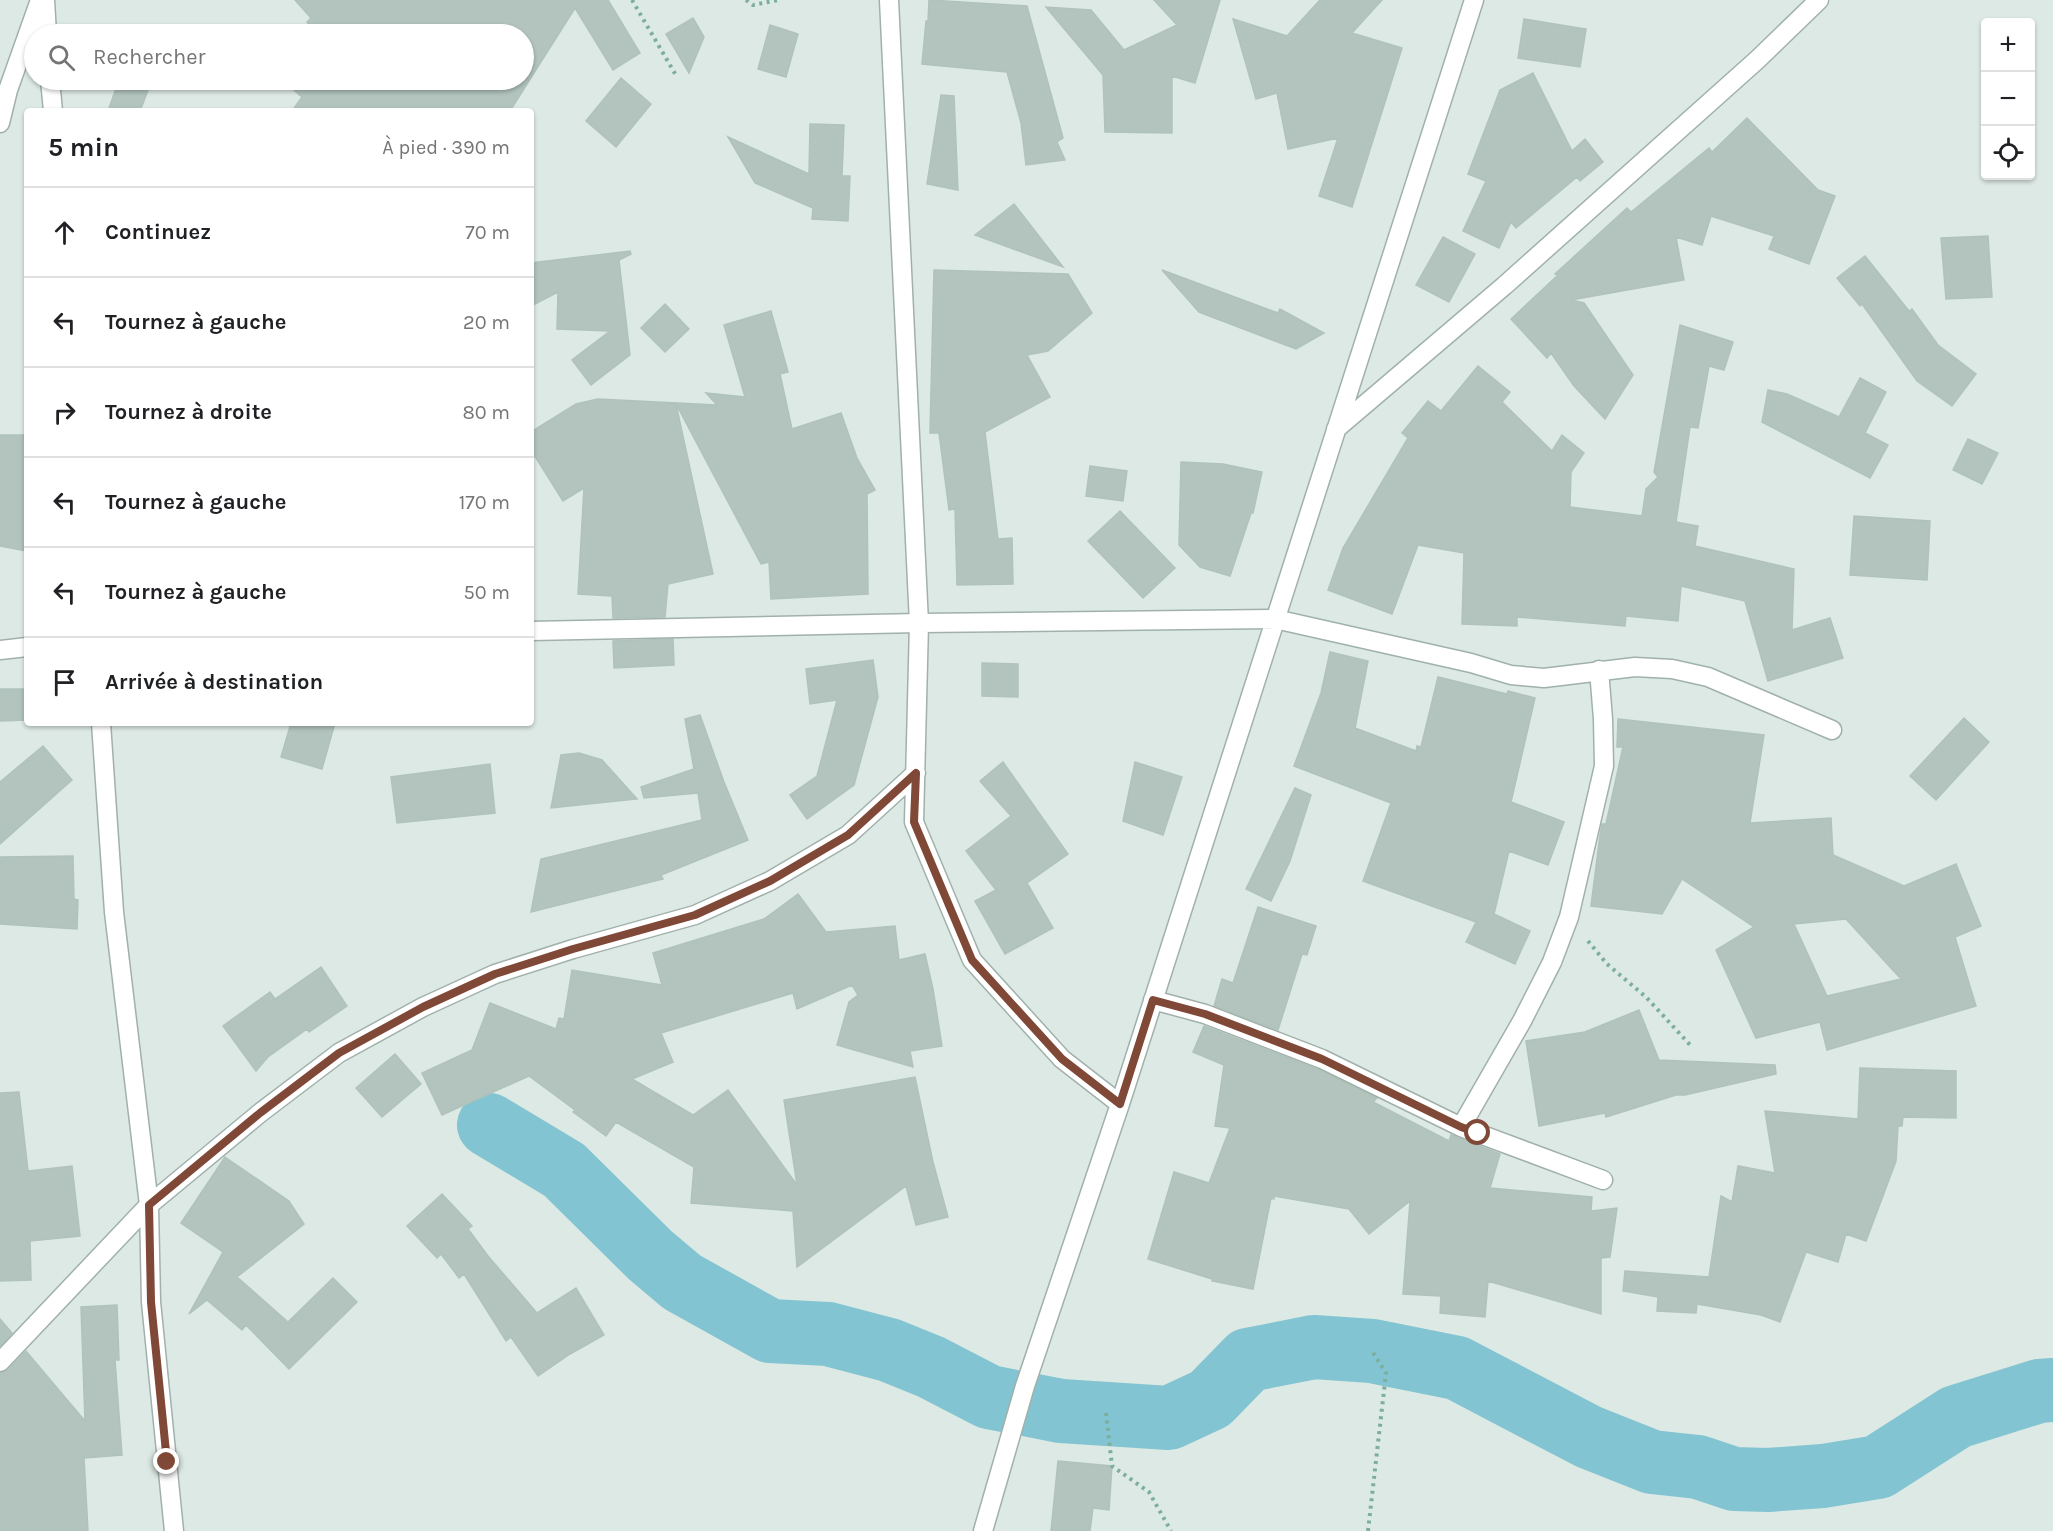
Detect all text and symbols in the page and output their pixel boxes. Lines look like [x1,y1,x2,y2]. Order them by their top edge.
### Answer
map controls [1981,18,2035,180]
button: + [1981,18,2035,72]
search box [24,24,534,90]
icon: search [45,41,78,74]
text: Rechercher [93,44,206,70]
button: − [1981,72,2035,126]
button: locate [1981,126,2035,180]
text: 5 min [48,132,119,163]
text: À pied · 390 m [382,136,510,159]
icon: ahead [48,216,81,249]
text: Continuez [105,219,211,245]
text: 70 m [465,221,510,244]
icon: left [48,306,81,339]
text: Tournez à gauche [105,309,286,335]
text: 20 m [463,311,510,334]
icon: right [48,396,81,429]
text: Tournez à droite [105,399,272,425]
text: 80 m [462,401,510,424]
icon: left [48,486,81,519]
text: Tournez à gauche [105,489,286,515]
text: 170 m [459,491,510,514]
icon: left [48,576,81,609]
text: Tournez à gauche [105,579,286,605]
text: 50 m [463,581,510,604]
icon: arrive [48,666,81,699]
text: Arrivée à destination [105,669,323,695]
route start [1464,1119,1490,1145]
route end [153,1448,179,1474]

